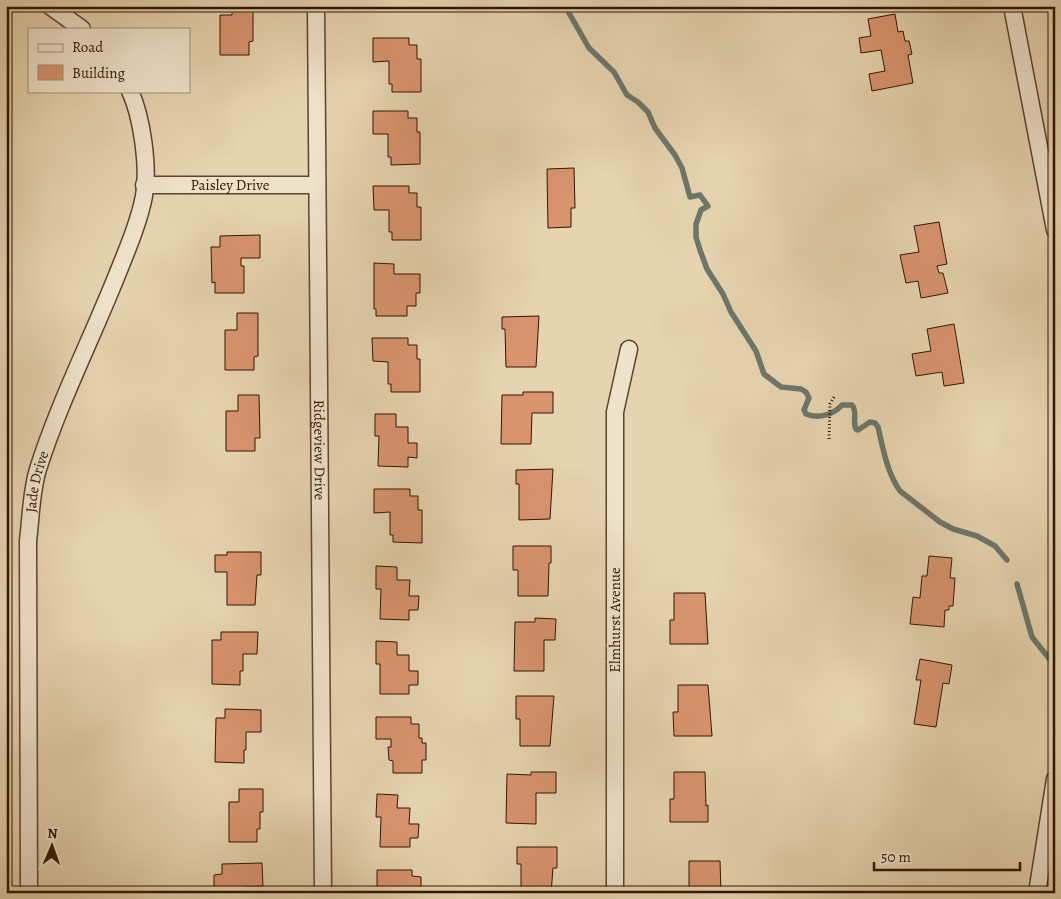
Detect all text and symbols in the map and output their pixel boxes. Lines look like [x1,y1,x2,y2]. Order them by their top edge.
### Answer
legend [28,28,190,92]
text: Road [72,37,104,57]
text: Building [72,63,125,83]
street label: Paisley Drive [190,175,270,195]
street label: Ridgeview Drive [309,400,330,501]
street label: Jade Drive [21,448,53,514]
street label: Elmhurst Avenue [605,567,625,673]
north arrow [28,822,78,872]
text: N [47,824,58,843]
scale bar [874,839,1020,871]
text: 50 m [881,847,911,867]

